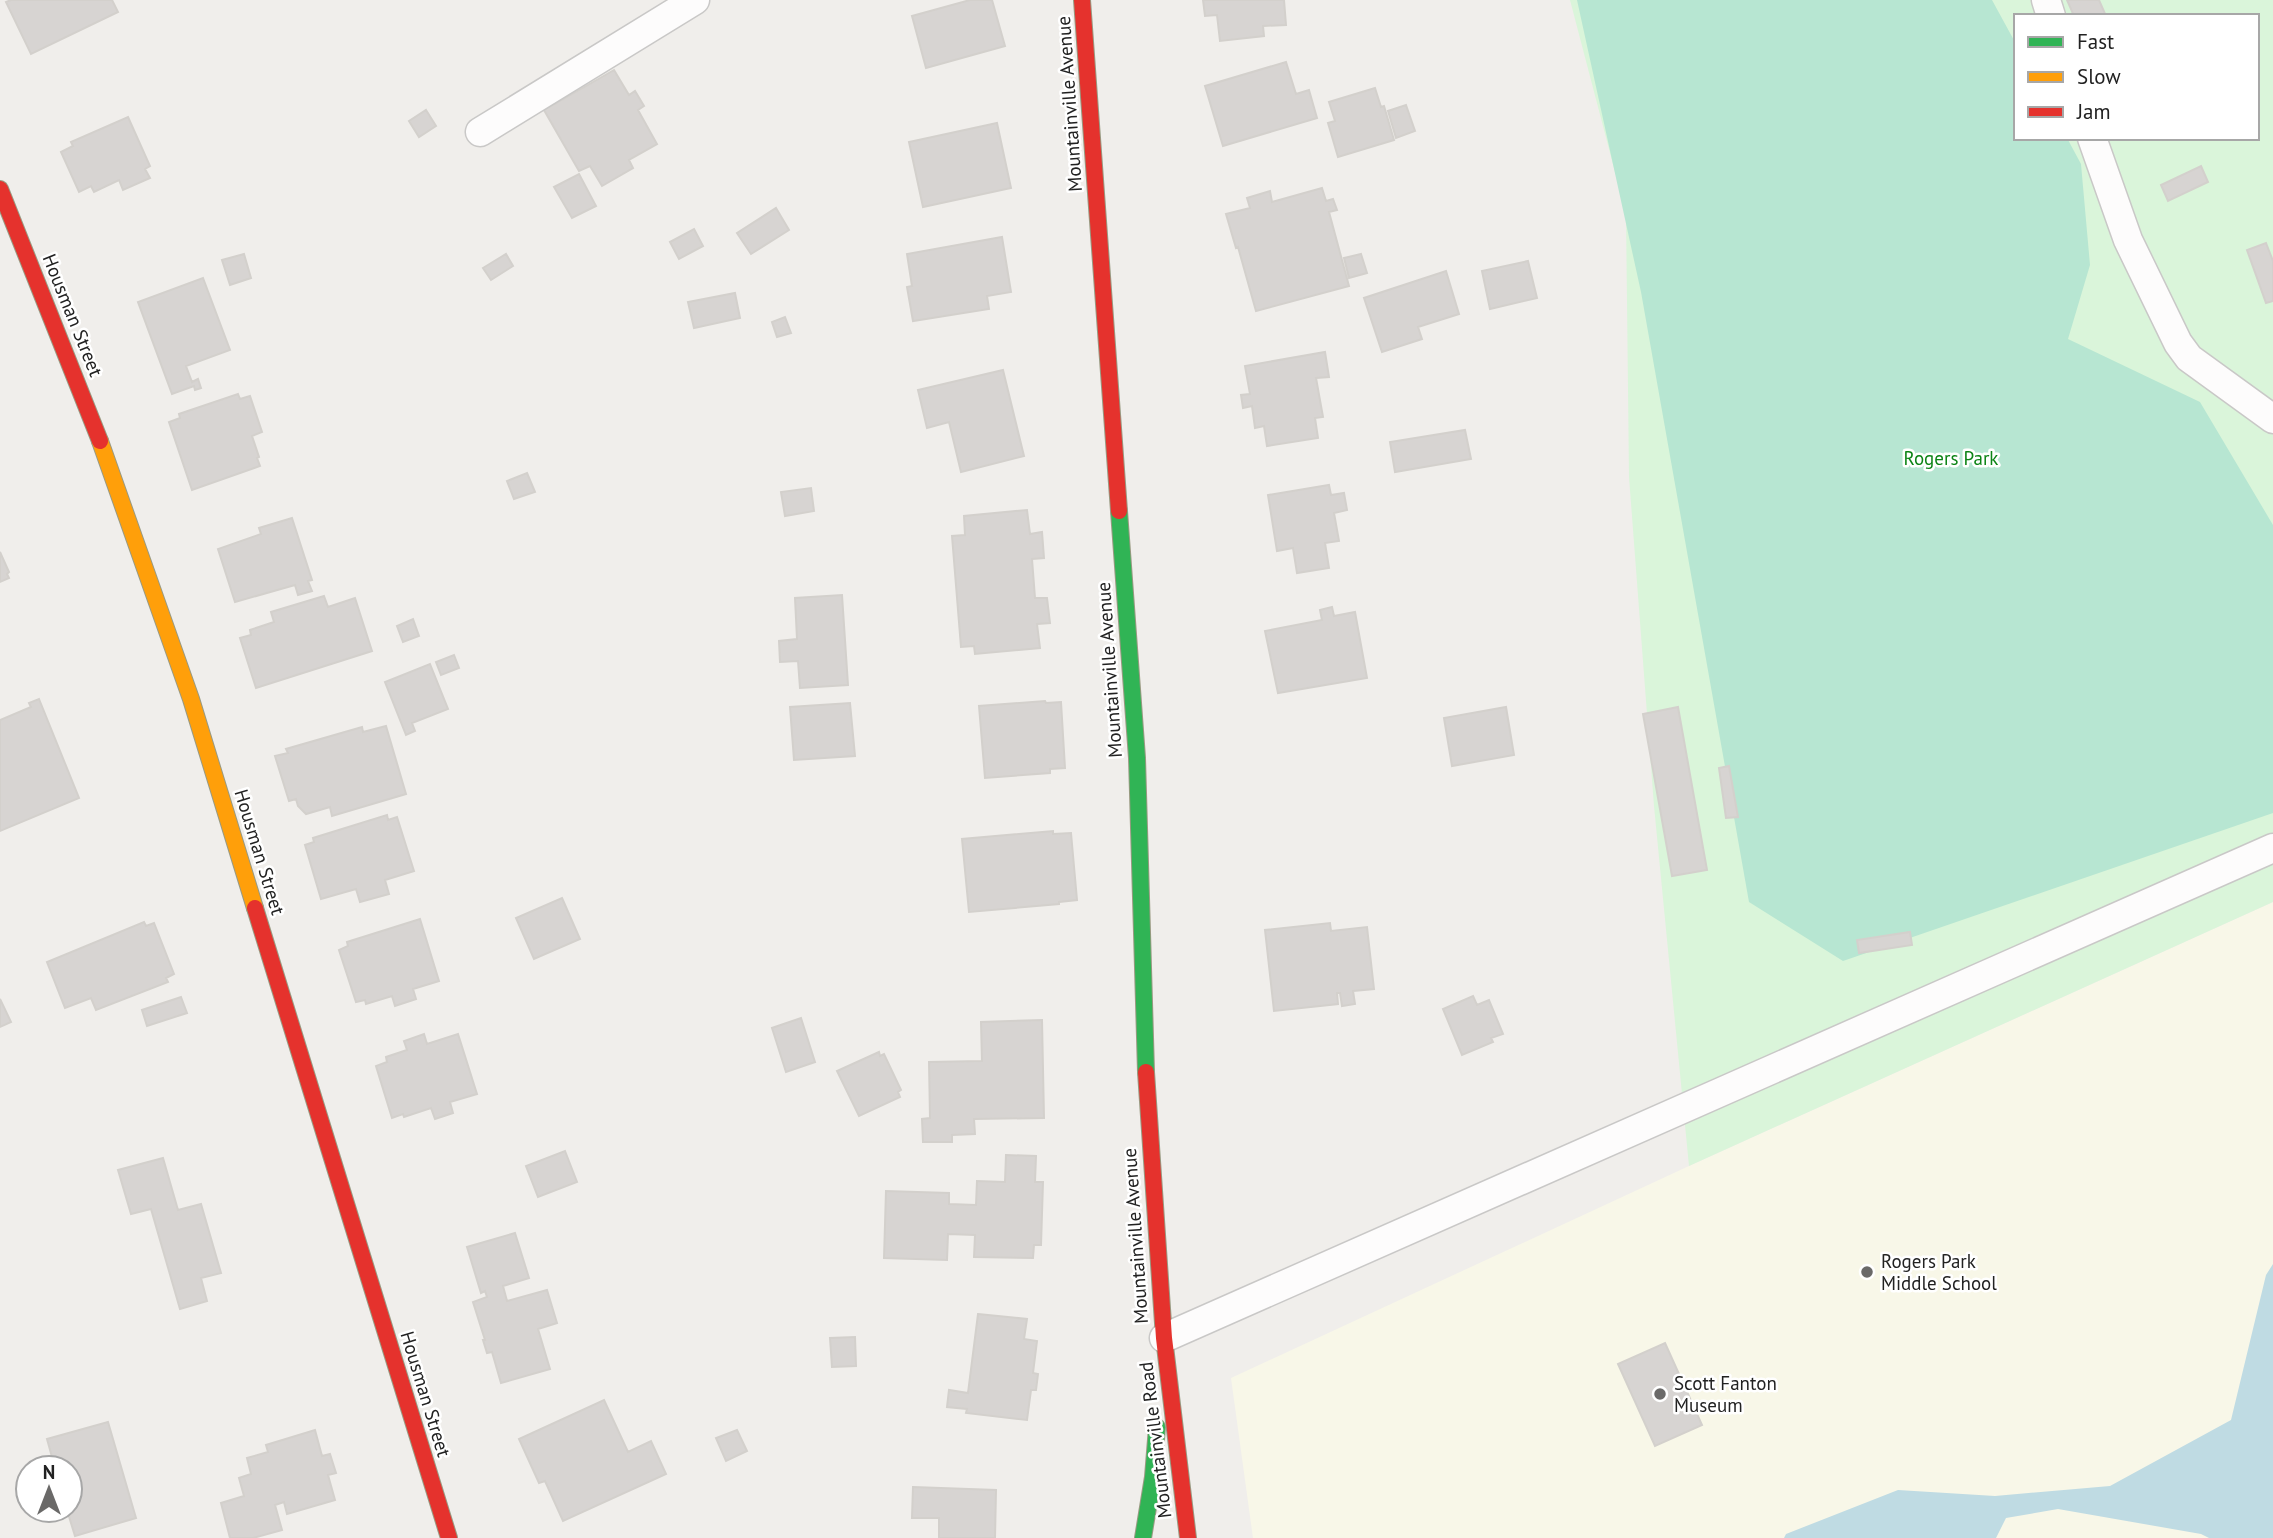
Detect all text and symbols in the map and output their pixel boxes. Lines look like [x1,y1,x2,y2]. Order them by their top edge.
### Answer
legend [2014,14,2259,140]
street label: Mountainville Avenue [1051,15,1087,193]
text: Fast [2077,28,2114,55]
text: Slow [2077,63,2121,90]
text: Jam [2076,98,2111,125]
street label: Housman Street [38,250,109,380]
park label: Rogers Park [1904,446,1998,470]
street label: Mountainville Avenue [1091,581,1127,759]
street label: Housman Street [230,786,291,918]
street label: Mountainville Avenue [1117,1147,1153,1325]
place label: Rogers Park Middle School [1881,1249,1997,1295]
marker: Rogers Park Middle School [1859,1264,1875,1280]
street label: Housman Street [396,1328,457,1460]
street label: Mountainville Road [1133,1360,1177,1520]
place label: Scott Fanton Museum [1674,1371,1777,1417]
marker: Scott Fanton Museum [1652,1386,1668,1402]
north arrow [14,1454,84,1524]
text: N [43,1460,55,1484]

